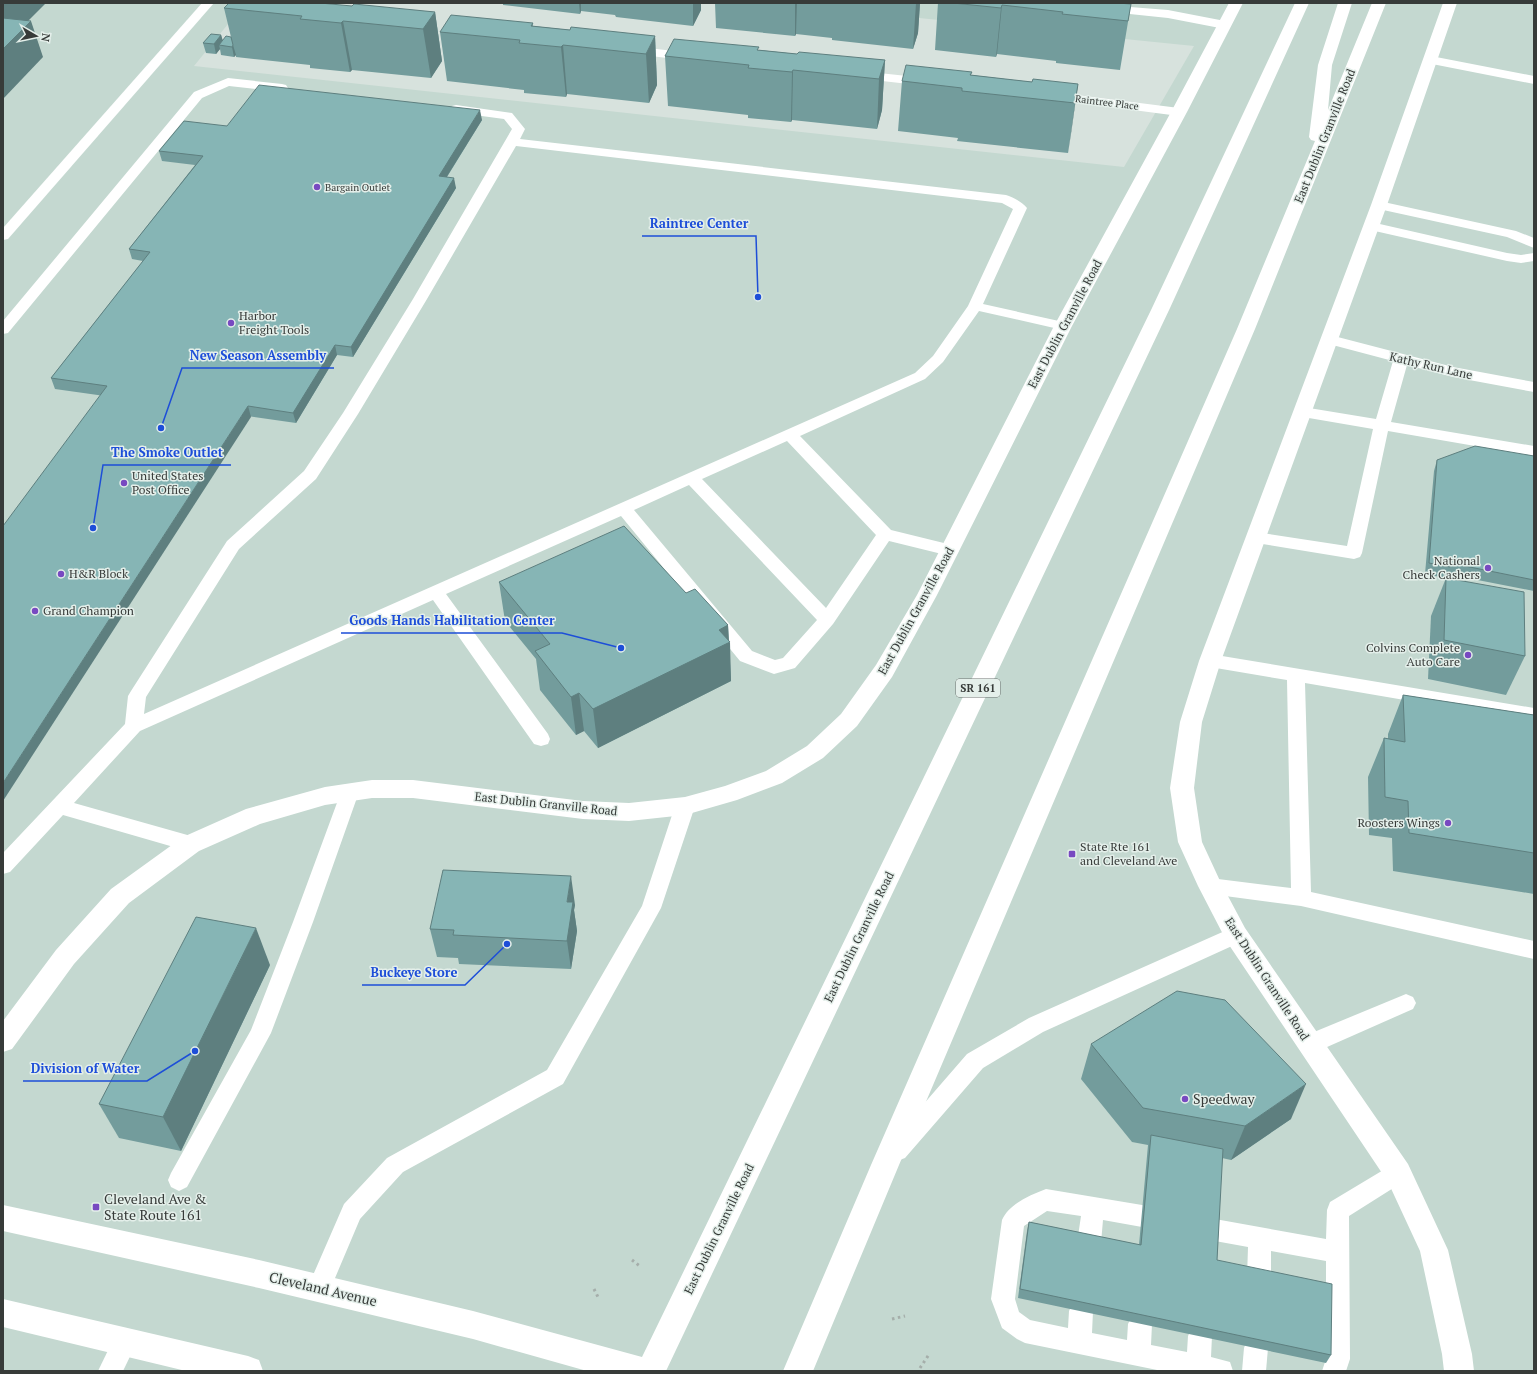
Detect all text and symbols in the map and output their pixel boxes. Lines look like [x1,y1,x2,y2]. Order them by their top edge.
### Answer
north arrow [16,16,56,56]
text: N [38,32,53,43]
street label: East Dublin Granville Road [1291,66,1358,205]
street label: Raintree Place [1074,92,1139,113]
place label: Bargain Outlet [325,181,391,194]
marker: Bargain Outlet [312,182,322,192]
callout: Raintree Center [642,211,756,236]
text: Raintree Center [650,214,749,232]
street label: East Dublin Granville Road [1024,257,1105,391]
place label: Harbor Freight Tools [239,308,309,337]
marker: Harbor Freight Tools [226,318,236,328]
callout: New Season Assembly [182,343,334,368]
text: New Season Assembly [190,346,327,364]
street label: Kathy Run Lane [1388,349,1474,382]
callout: The Smoke Outlet [103,440,231,465]
text: The Smoke Outlet [111,443,224,461]
place label: United States Post Office [132,468,204,497]
marker: United States Post Office [119,478,129,488]
street label: East Dublin Granville Road [874,544,957,677]
place label: National Check Cashers [1403,553,1480,582]
marker: National Check Cashers [1483,563,1493,573]
place label: H&R Block [69,566,129,581]
marker: H&R Block [56,569,66,579]
place label: Grand Champion [43,603,134,618]
marker: Grand Champion [30,606,40,616]
callout: Goods Hands Habilitation Center [341,608,562,633]
text: Goods Hands Habilitation Center [349,611,555,629]
place label: Colvins Complete Auto Care [1366,640,1460,669]
marker: Colvins Complete Auto Care [1463,650,1473,660]
road number: SR 161 [956,679,1000,697]
street label: East Dublin Granville Road [474,789,619,818]
place label: Roosters Wings [1357,815,1440,830]
marker: Roosters Wings [1443,818,1453,828]
place label: State Rte 161 and Cleveland Ave [1080,839,1177,868]
marker: State Rte 161 and Cleveland Ave [1067,849,1077,859]
street label: East Dublin Granville Road [820,869,897,1005]
street label: East Dublin Granville Road [1222,914,1313,1043]
callout: Buckeye Store [362,960,465,985]
text: Buckeye Store [371,963,457,981]
callout: Division of Water [23,1056,147,1081]
text: Division of Water [31,1059,140,1077]
place label: Speedway [1193,1089,1256,1108]
marker: Speedway [1180,1094,1190,1104]
street label: East Dublin Granville Road [680,1161,757,1297]
place label: Cleveland Ave & State Route 161 [104,1189,206,1224]
marker: Cleveland Ave & State Route 161 [91,1202,101,1212]
street label: Cleveland Avenue [267,1267,379,1310]

